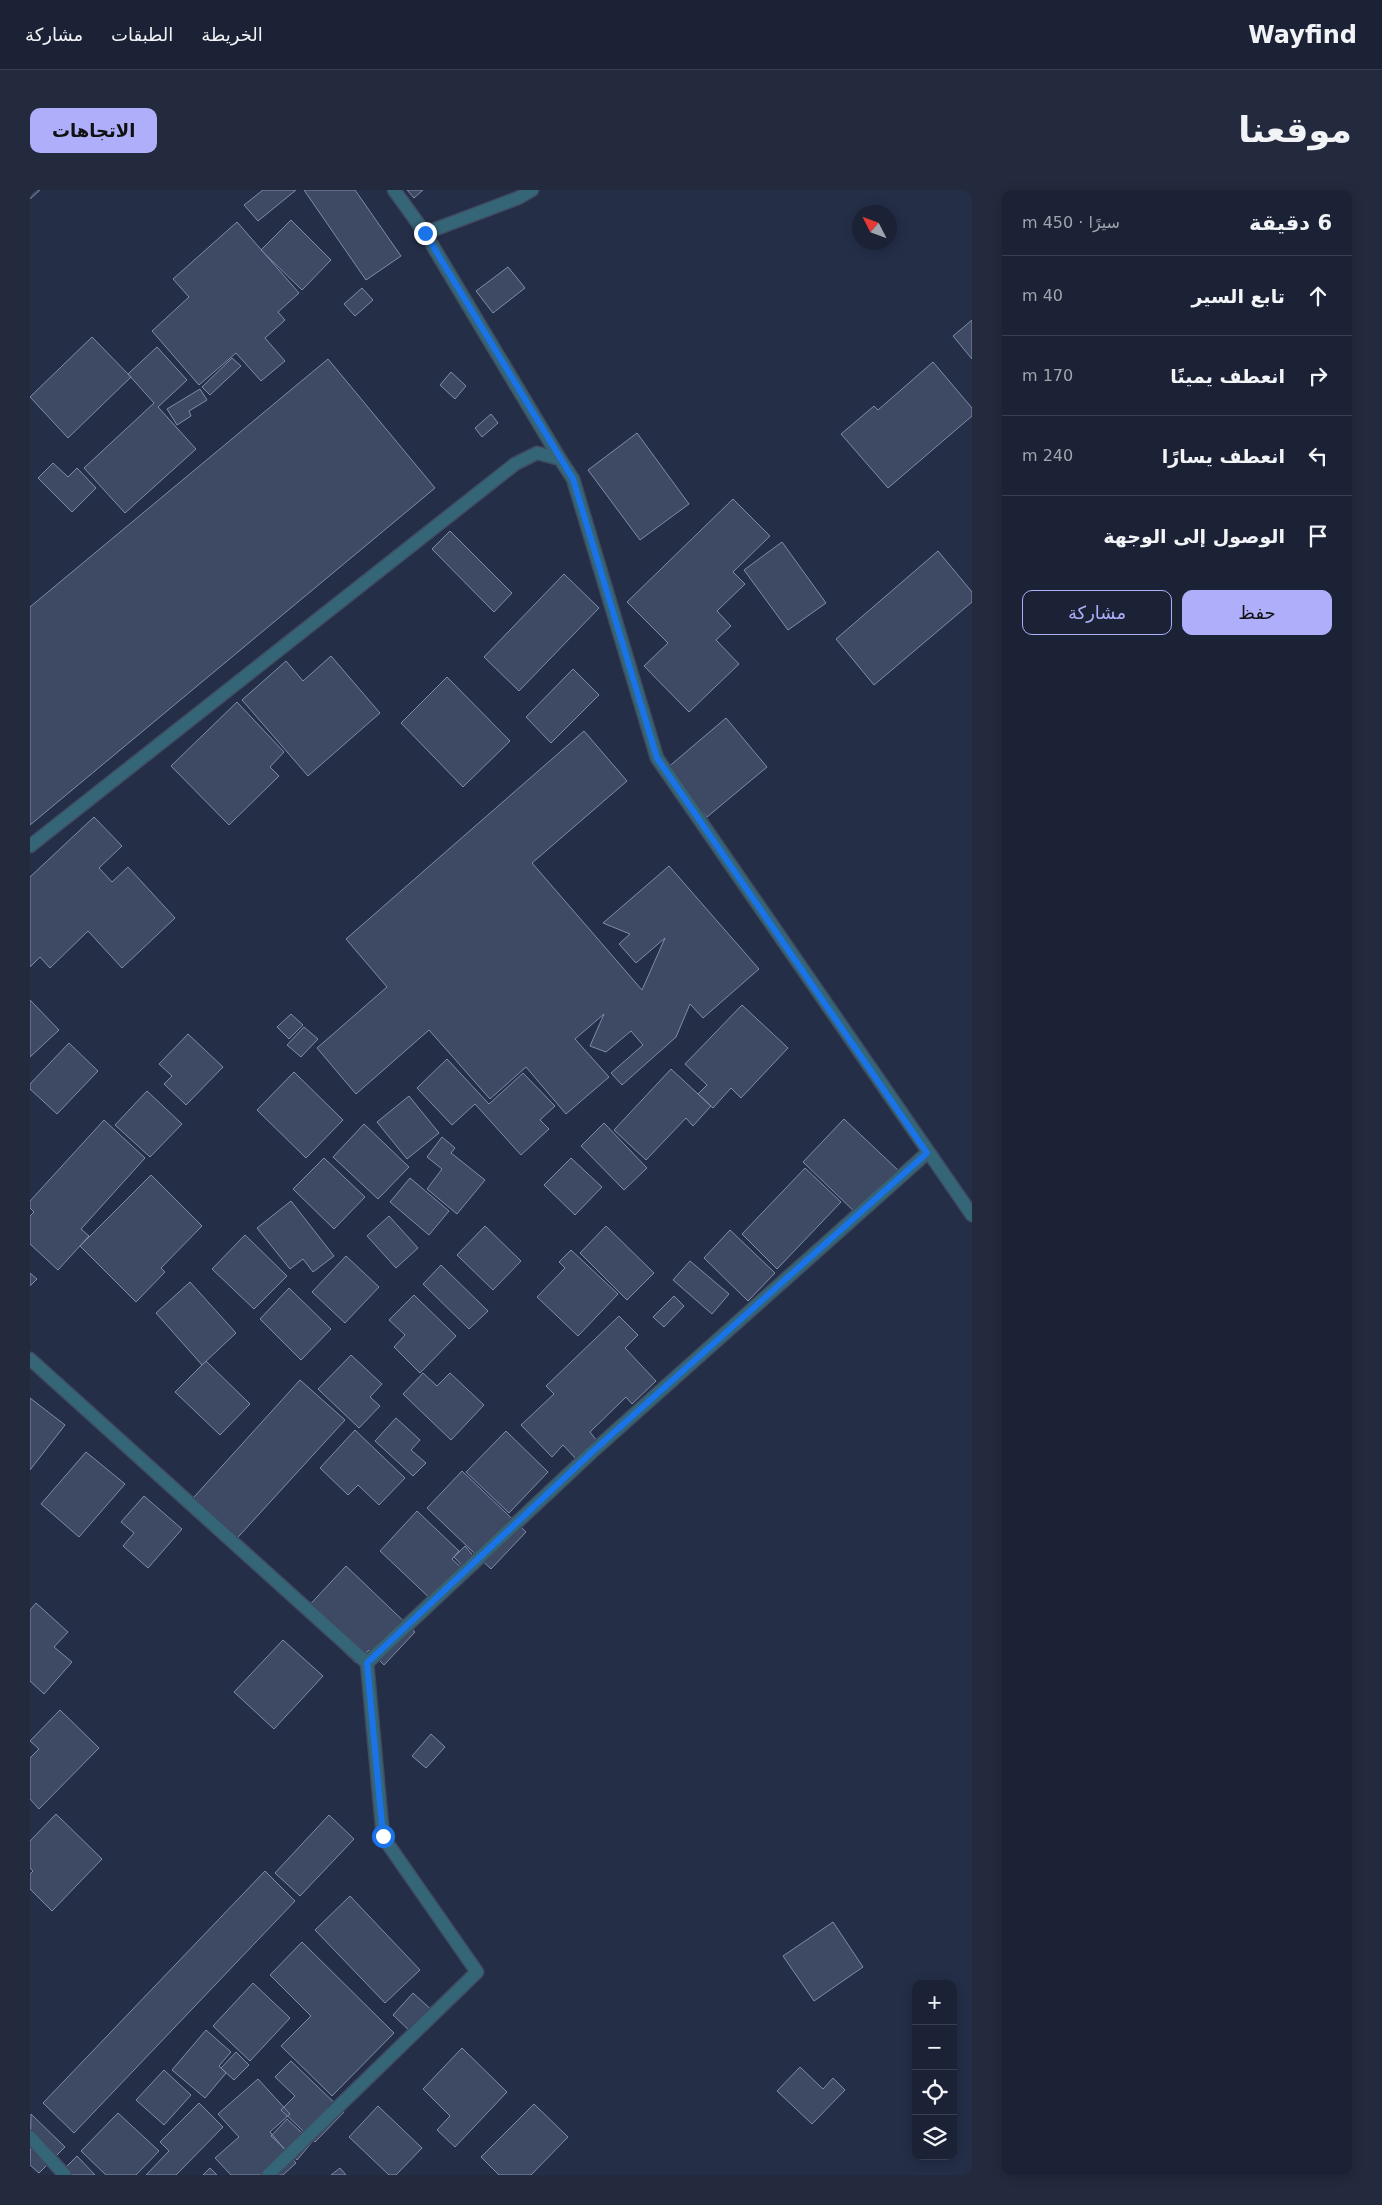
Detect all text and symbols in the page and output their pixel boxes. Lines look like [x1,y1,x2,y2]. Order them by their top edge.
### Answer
text: Wayfind [1248,21,1357,49]
text: مشاركة [25,24,83,45]
text: الطبقات [111,24,173,45]
text: الخريطة [201,24,263,45]
button: الاتجاهات [30,108,157,153]
text: موقعنا [1238,110,1352,150]
north arrow [852,205,897,250]
text: 6 دقيقة [1249,211,1332,235]
text: سيرًا · 450 m [1022,213,1120,232]
route end [414,222,437,245]
icon: ahead [1304,282,1332,310]
text: تابع السير [1191,285,1285,307]
text: 40 m [1022,286,1063,305]
icon: right [1304,362,1332,390]
text: انعطف يمينًا [1170,365,1285,387]
text: 170 m [1022,366,1073,385]
icon: left [1304,442,1332,470]
text: انعطف يسارًا [1162,445,1285,467]
text: 240 m [1022,446,1073,465]
icon: arrive [1304,522,1332,550]
text: الوصول إلى الوجهة [1103,525,1285,547]
button: مشاركة [1022,590,1172,635]
button: حفظ [1182,590,1332,635]
route start [372,1825,395,1848]
map controls [912,1980,957,2160]
button: + [912,1980,957,2025]
button: − [912,2025,957,2070]
button: locate [912,2070,957,2115]
button: layers [912,2115,957,2160]

